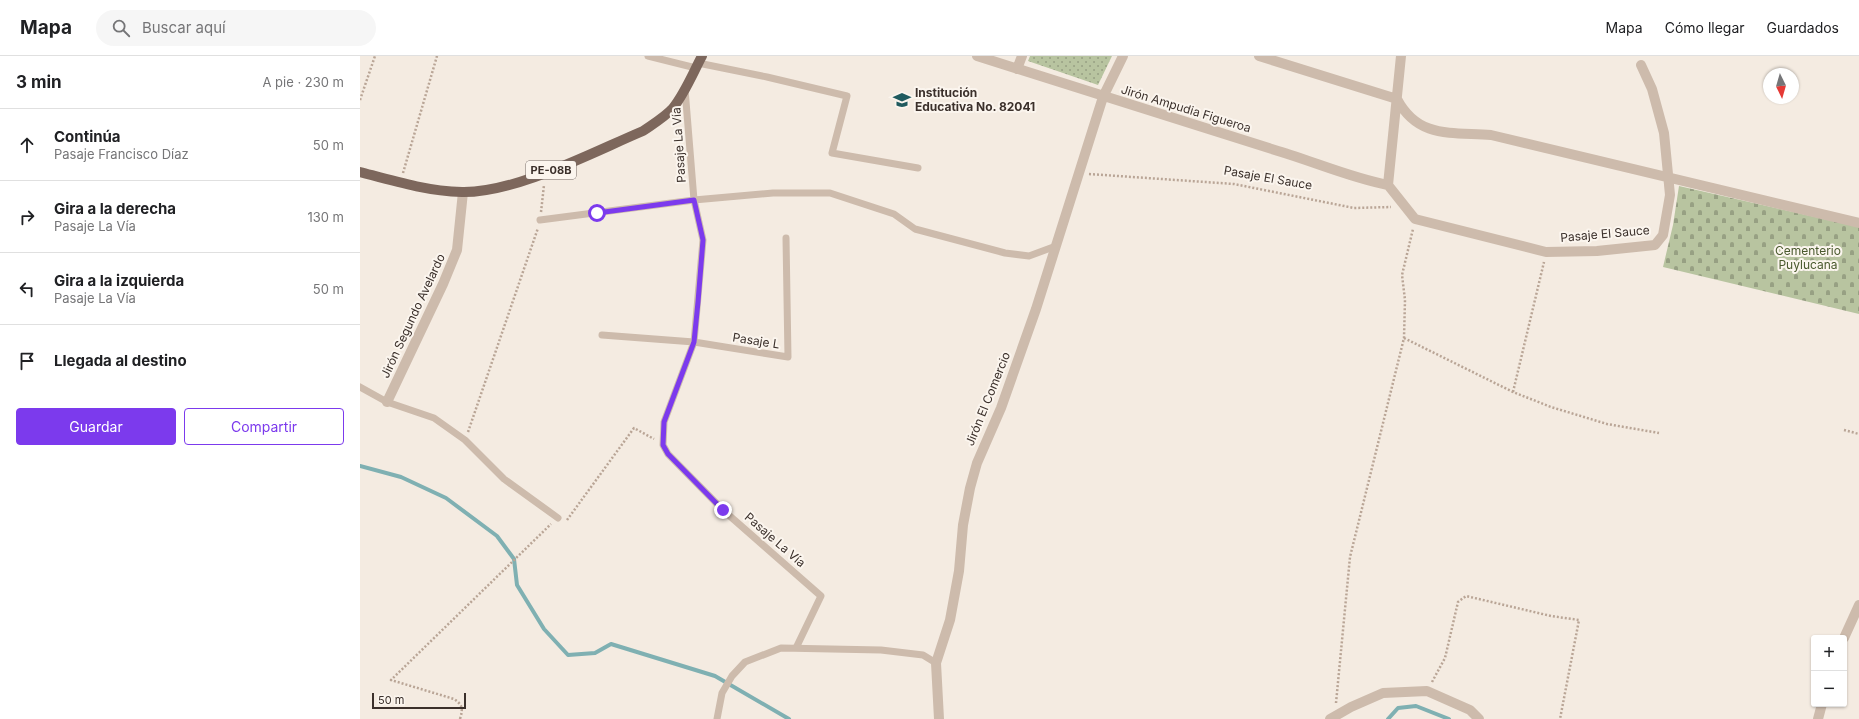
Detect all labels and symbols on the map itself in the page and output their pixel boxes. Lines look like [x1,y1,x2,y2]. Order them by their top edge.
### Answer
north arrow [1763,68,1799,104]
street label: Jirón Ampudia Figueroa [1119,82,1253,135]
place label: Institución Educativa No. 82041 [915,85,1035,114]
school or university icon: Institución Educativa No. 82041 [892,90,912,110]
street label: Pasaje La Vía [668,107,689,183]
road number: PE-08B [526,161,576,179]
street label: Pasaje El Sauce [1223,162,1314,193]
route start [588,204,606,222]
street label: Pasaje El Sauce [1560,222,1650,245]
park label: Cementerio Puylucana [1775,243,1841,272]
street label: Jirón Segundo Avelardo [377,251,448,380]
street label: Pasaje L [731,329,781,352]
street label: Jirón El Comercio [962,350,1013,448]
route end [714,501,732,519]
street label: Pasaje La Vía [742,509,809,570]
scale bar [372,691,466,710]

